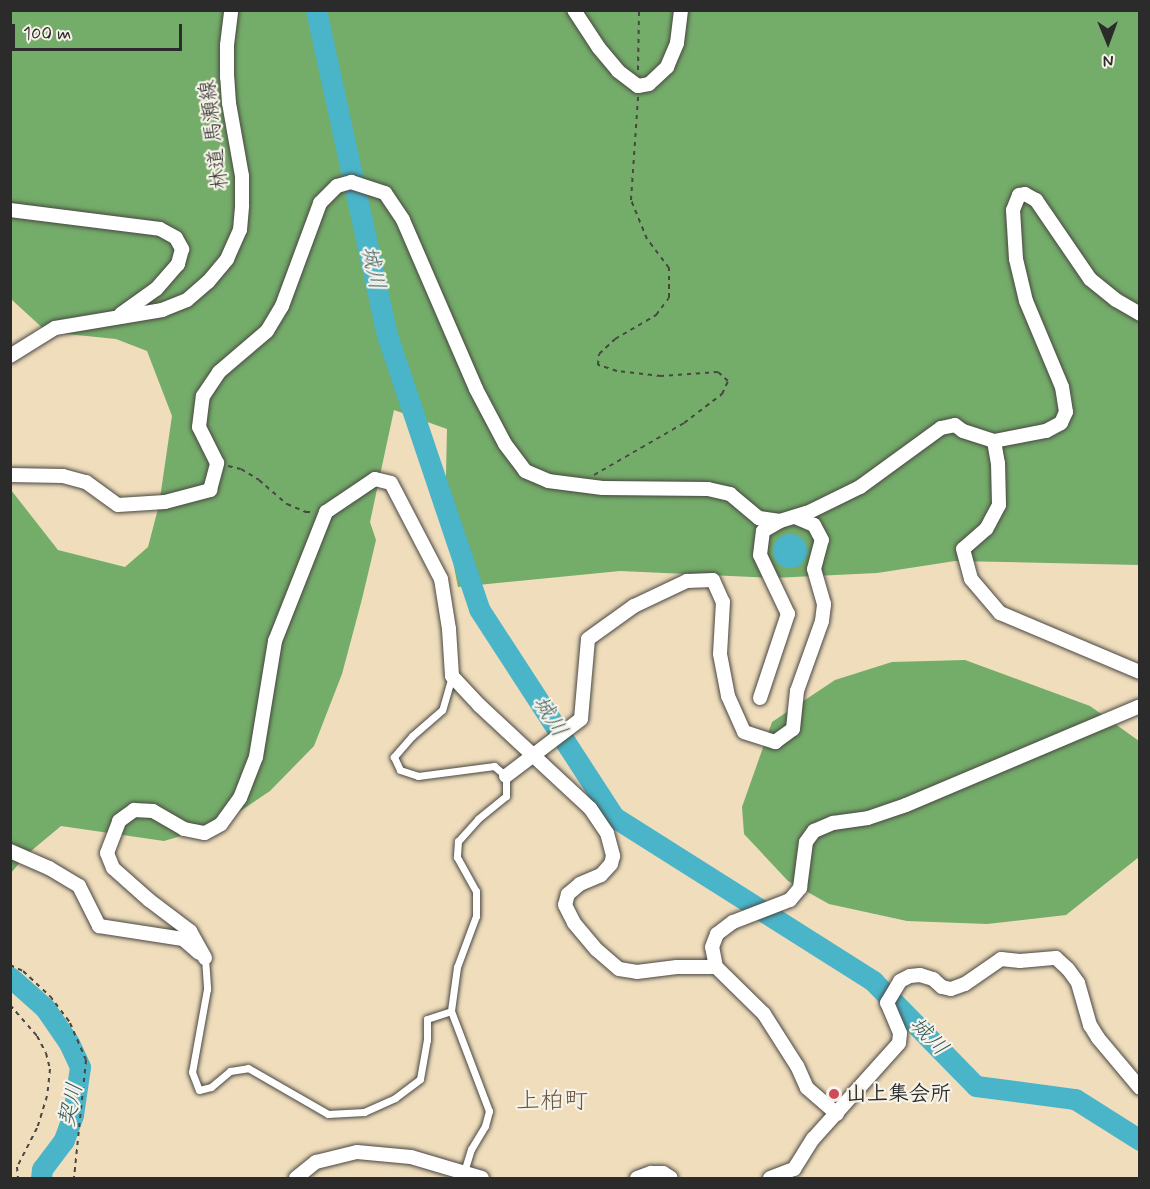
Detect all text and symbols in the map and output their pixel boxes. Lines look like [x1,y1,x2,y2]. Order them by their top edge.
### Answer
scale bar [15,12,184,50]
north arrow [1078,12,1138,72]
text: 100 m [23,22,71,46]
text: N [1103,50,1114,71]
street label: 林道 馬瀬線 [195,79,233,191]
water label: 城川 [355,244,389,292]
water label: 城川 [526,691,572,743]
water label: 城川 [903,1012,953,1062]
water label: 契川 [55,1081,89,1129]
place label: 山上集会所 [846,1081,951,1107]
marker: 山上集会所 [827,1087,841,1101]
district label: 上柏町 [516,1088,588,1116]

